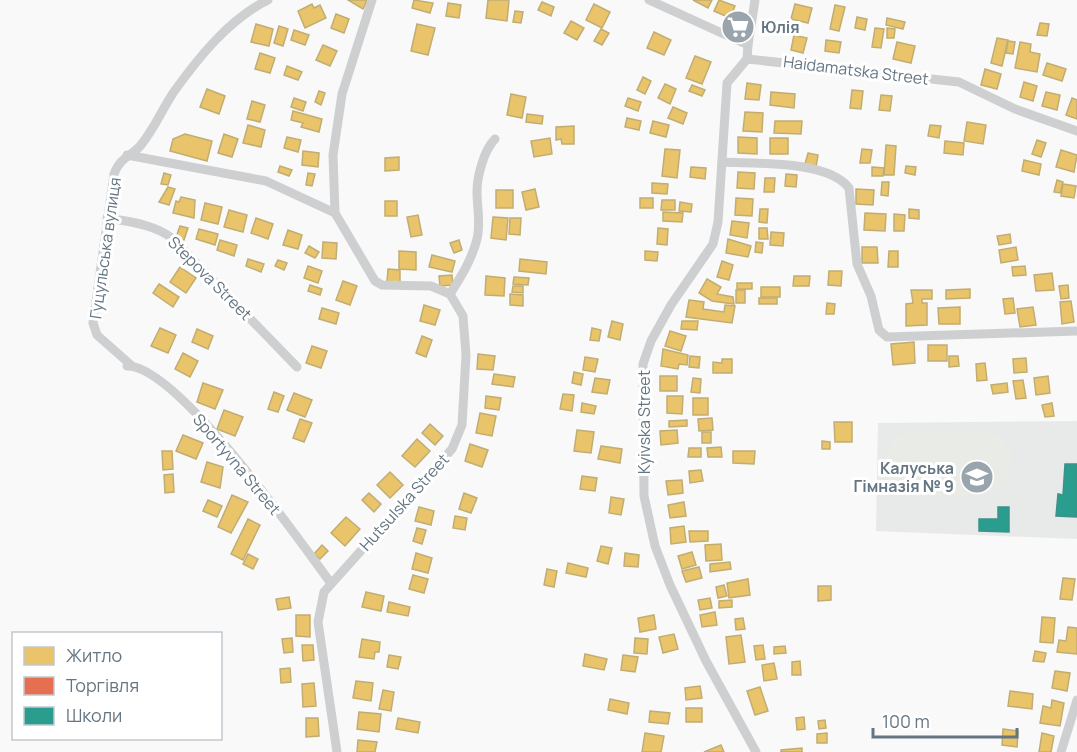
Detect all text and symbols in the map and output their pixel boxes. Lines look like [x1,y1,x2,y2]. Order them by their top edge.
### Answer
supermarket icon: Юлія [720,9,756,45]
place label: Юлія [761,16,800,38]
street label: Haidamatska Street [782,50,930,90]
street label: Гуцульська вулиця [84,176,126,320]
street label: Stepova Street [163,231,257,325]
street label: Kyivska Street [633,370,655,474]
street label: Sportyvna Street [188,409,286,519]
street label: Hutsulska Street [354,449,454,555]
place label: Калуська Гімназія № 9 [853,457,954,497]
school or university icon: Калуська Гімназія № 9 [959,459,995,495]
legend [12,632,222,740]
text: Житло [66,643,122,667]
text: Торгівля [66,673,139,697]
scale bar [873,701,1017,739]
text: Школи [66,703,122,727]
text: 100 m [882,709,930,733]

